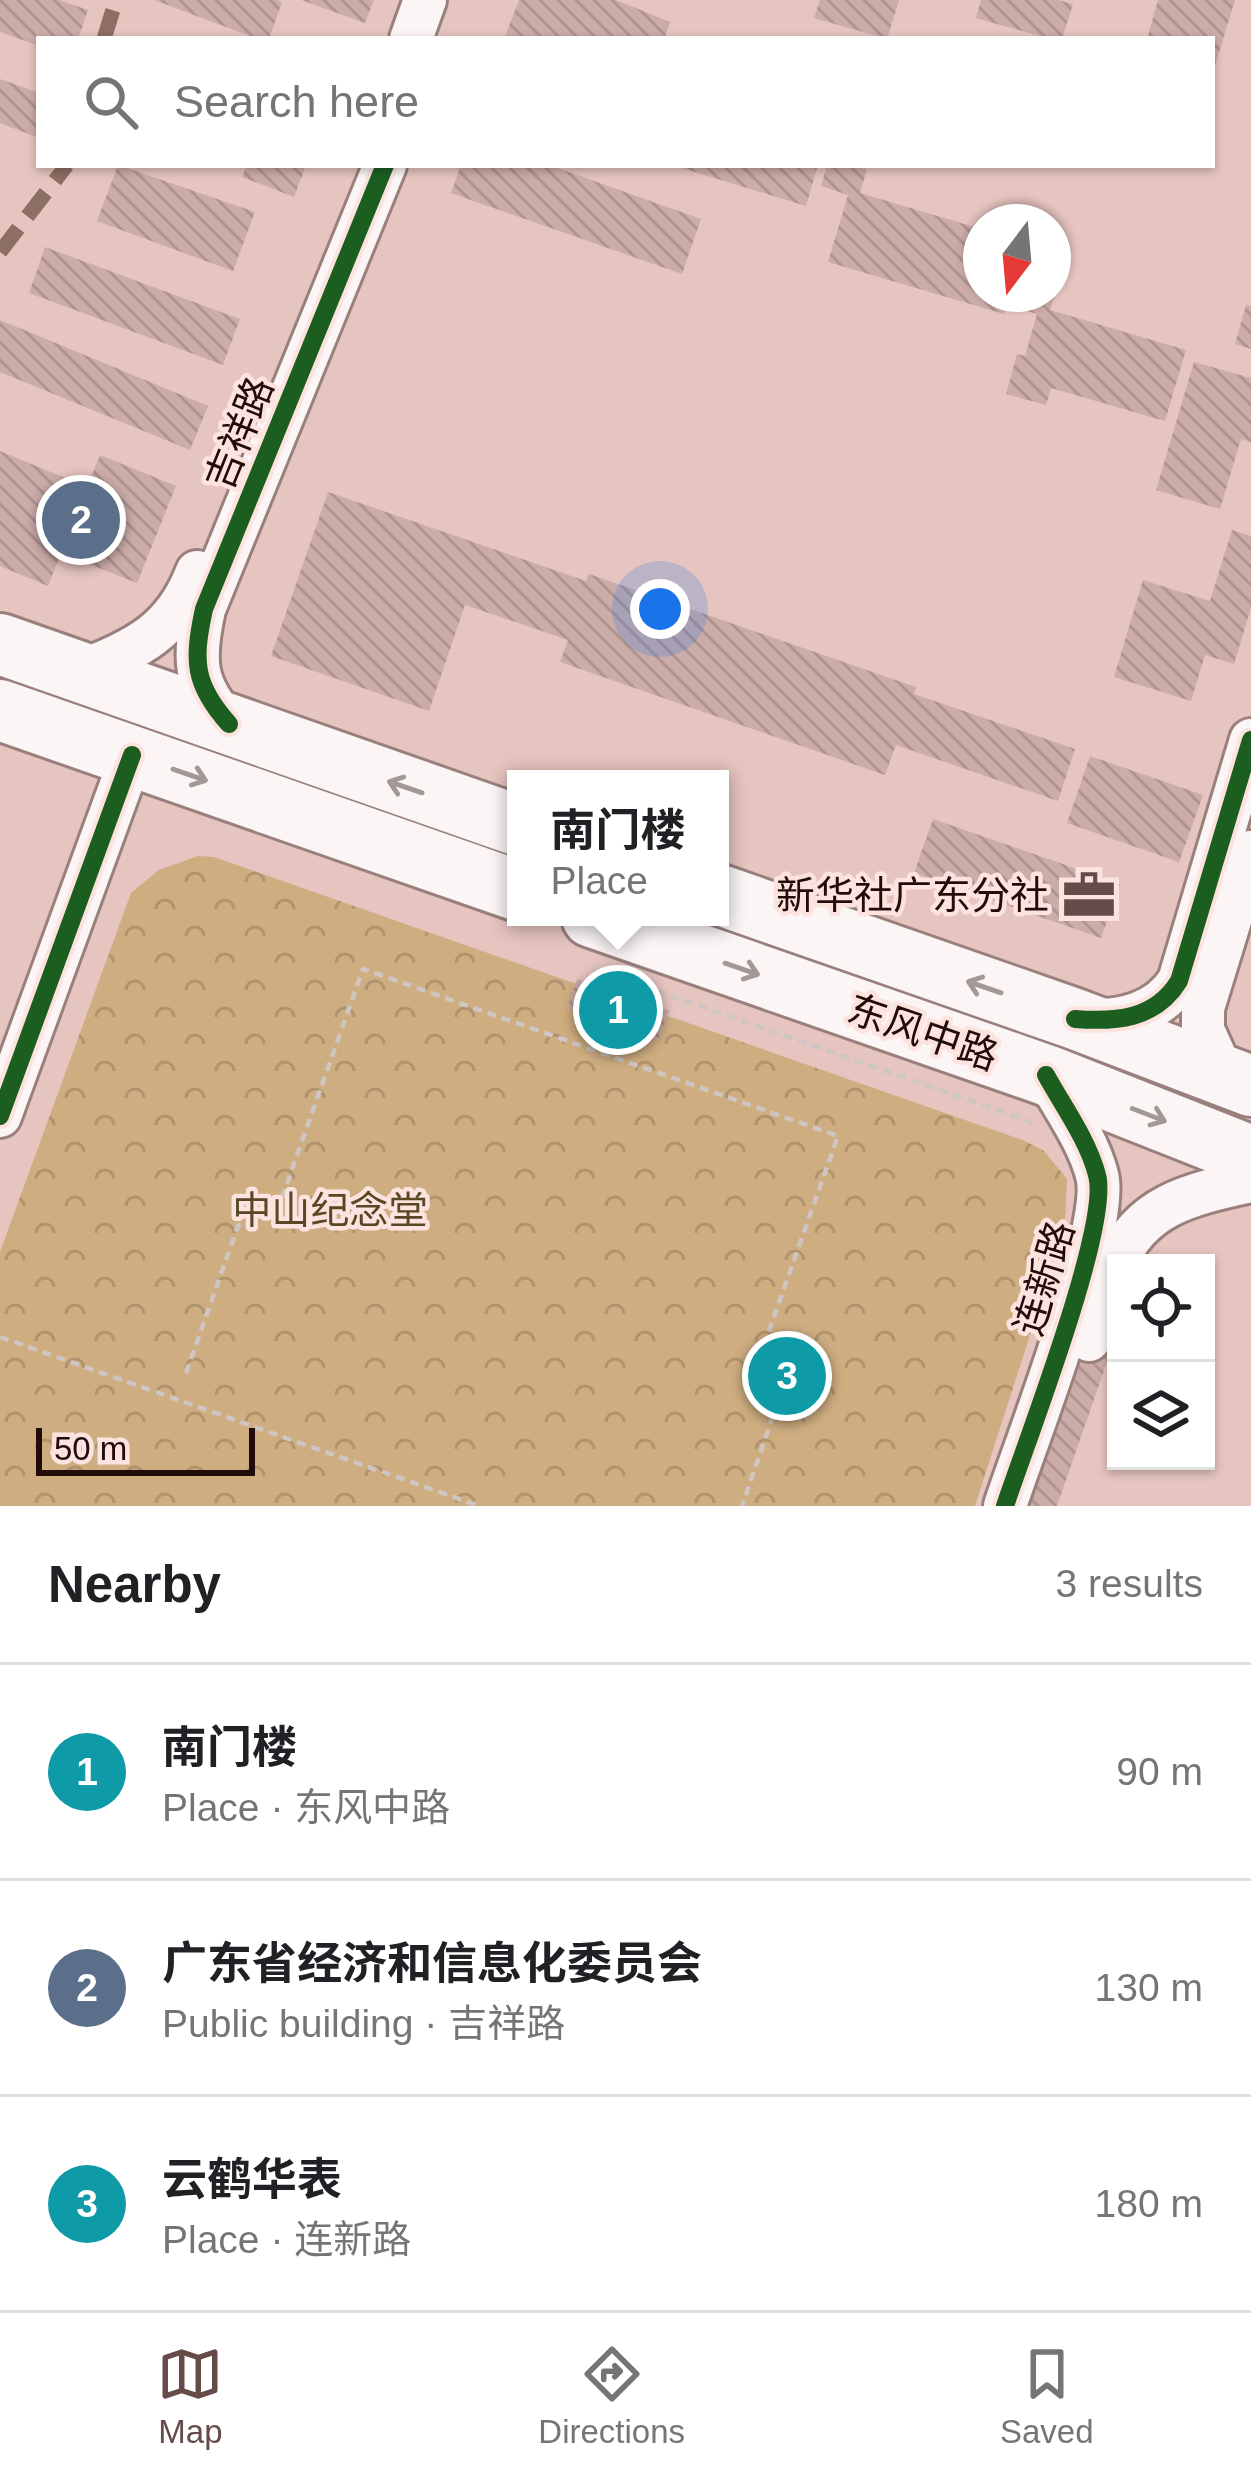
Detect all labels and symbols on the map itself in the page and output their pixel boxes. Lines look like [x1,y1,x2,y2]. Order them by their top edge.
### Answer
north arrow [963,204,1071,312]
street label: 吉祥路 [198,371,281,495]
pin: 2 [42,475,120,565]
your location [630,579,690,639]
one-way arrow [171,766,208,787]
one-way arrow [388,775,425,796]
office icon: 新华社广东分社 [1060,866,1118,924]
place label: 新华社广东分社 [776,874,1049,917]
one-way arrow [723,960,760,981]
pin: 1 [579,965,657,1055]
one-way arrow [966,975,1003,996]
street label: 东风中路 [842,987,1004,1078]
one-way arrow [1129,1105,1166,1127]
park label: 中山纪念堂 [232,1189,428,1232]
street label: 连新路 [1007,1216,1082,1340]
pin: 3 [748,1331,826,1421]
scale bar [36,1422,255,1475]

